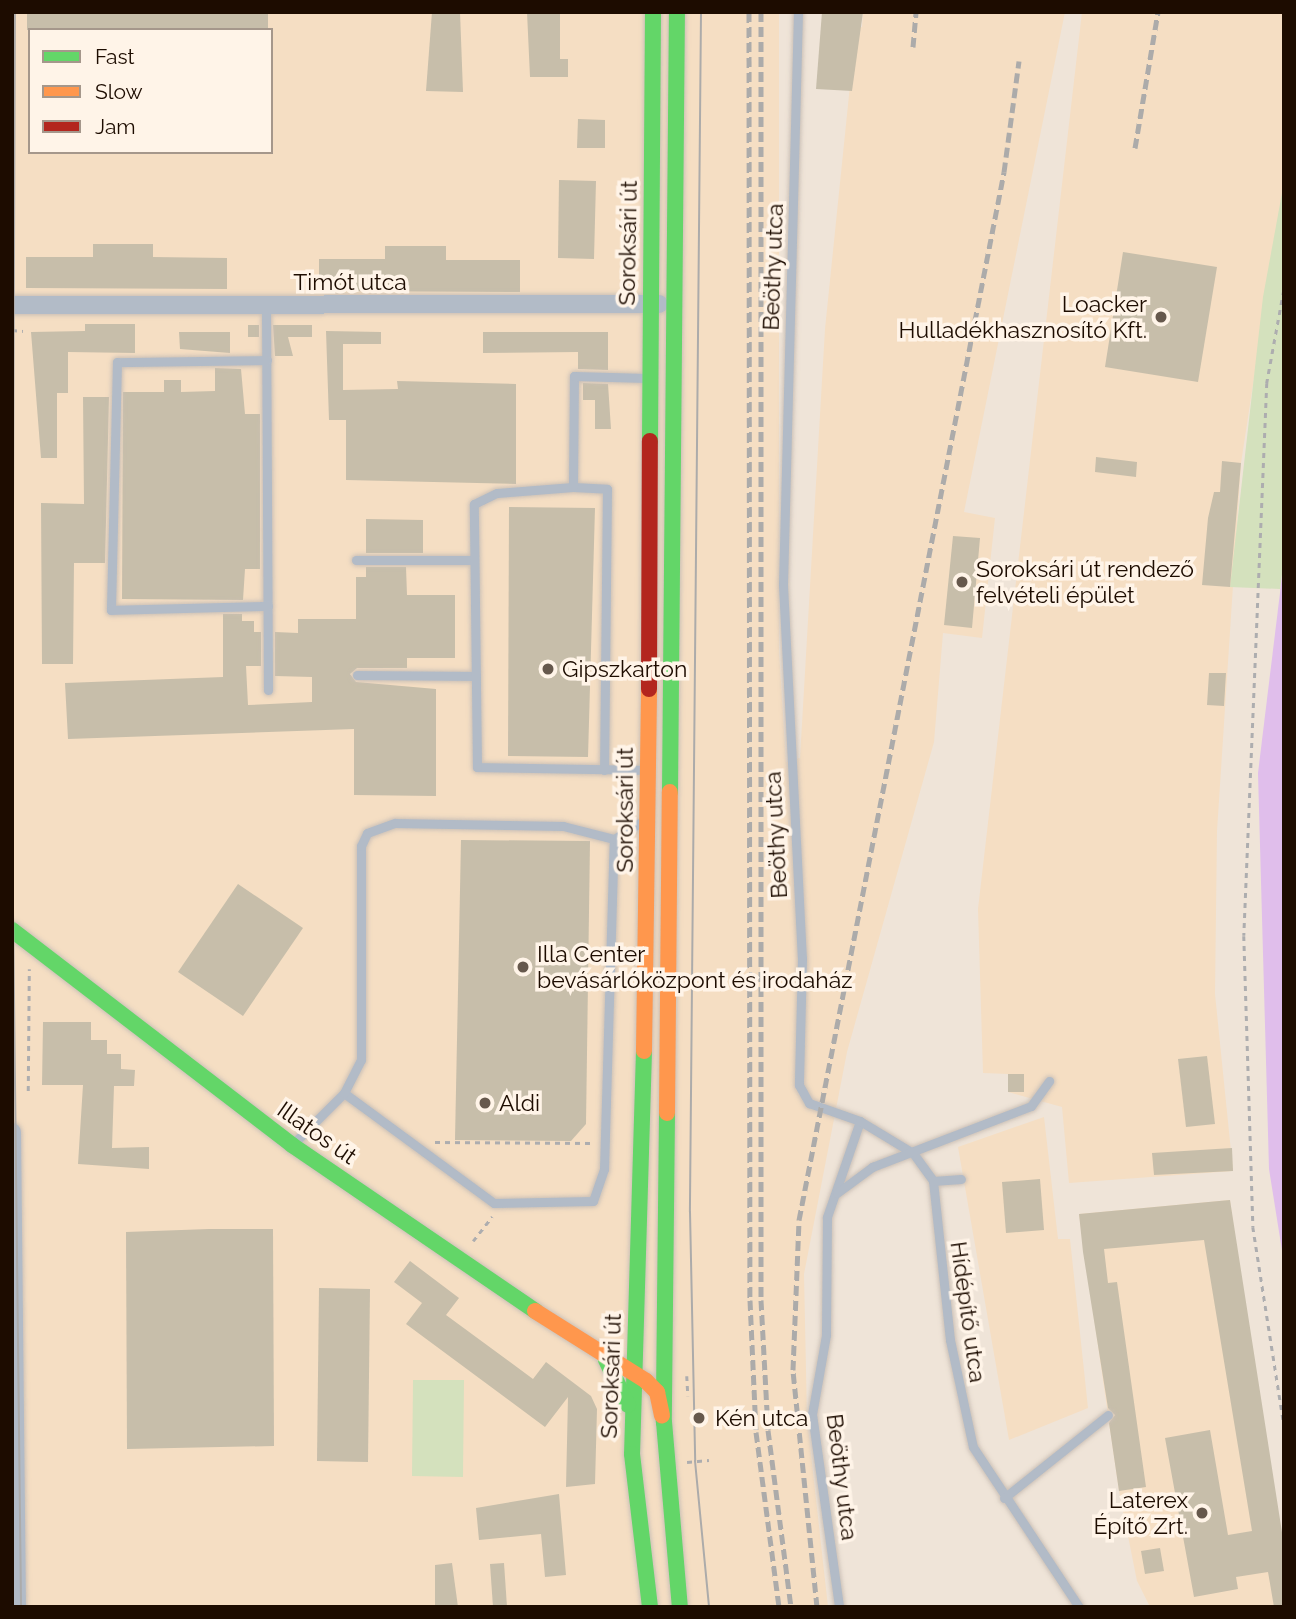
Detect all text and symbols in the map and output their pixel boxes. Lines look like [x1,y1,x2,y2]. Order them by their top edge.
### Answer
legend [28,28,273,154]
text: Fast [95,44,135,69]
text: Slow [95,79,143,104]
text: Jam [95,114,136,139]
street label: Soroksári út [613,180,643,306]
street label: Beöthy utca [757,203,789,331]
street label: Timót utca [293,268,407,296]
place label: Loacker Hulladékhasznosító Kft. [898,290,1147,344]
marker: Loacker Hulladékhasznosító Kft. [1153,309,1169,325]
place label: Soroksári út rendező felvételi épület [976,555,1194,609]
marker: Soroksári út rendező felvételi épület [954,574,970,590]
place label: Gipszkarton [562,655,687,683]
marker: Gipszkarton [540,661,556,677]
street label: Soroksári út [611,747,639,873]
street label: Beöthy utca [759,770,793,900]
place label: Illa Center bevásárlóközpont és irodaház [537,940,853,994]
marker: Illa Center bevásárlóközpont és irodaház [515,959,531,975]
place label: Aldi [499,1089,540,1117]
marker: Aldi [477,1095,493,1111]
street label: Illatos út [272,1096,362,1170]
street label: Hídépítő utca [944,1240,992,1384]
street label: Soroksári út [595,1313,627,1439]
place label: Kén utca [715,1404,808,1432]
marker: Kén utca [689,1408,709,1428]
street label: Beöthy utca [821,1412,863,1542]
place label: Laterex Építő Zrt. [1093,1486,1188,1540]
marker: Laterex Építő Zrt. [1194,1505,1210,1521]

